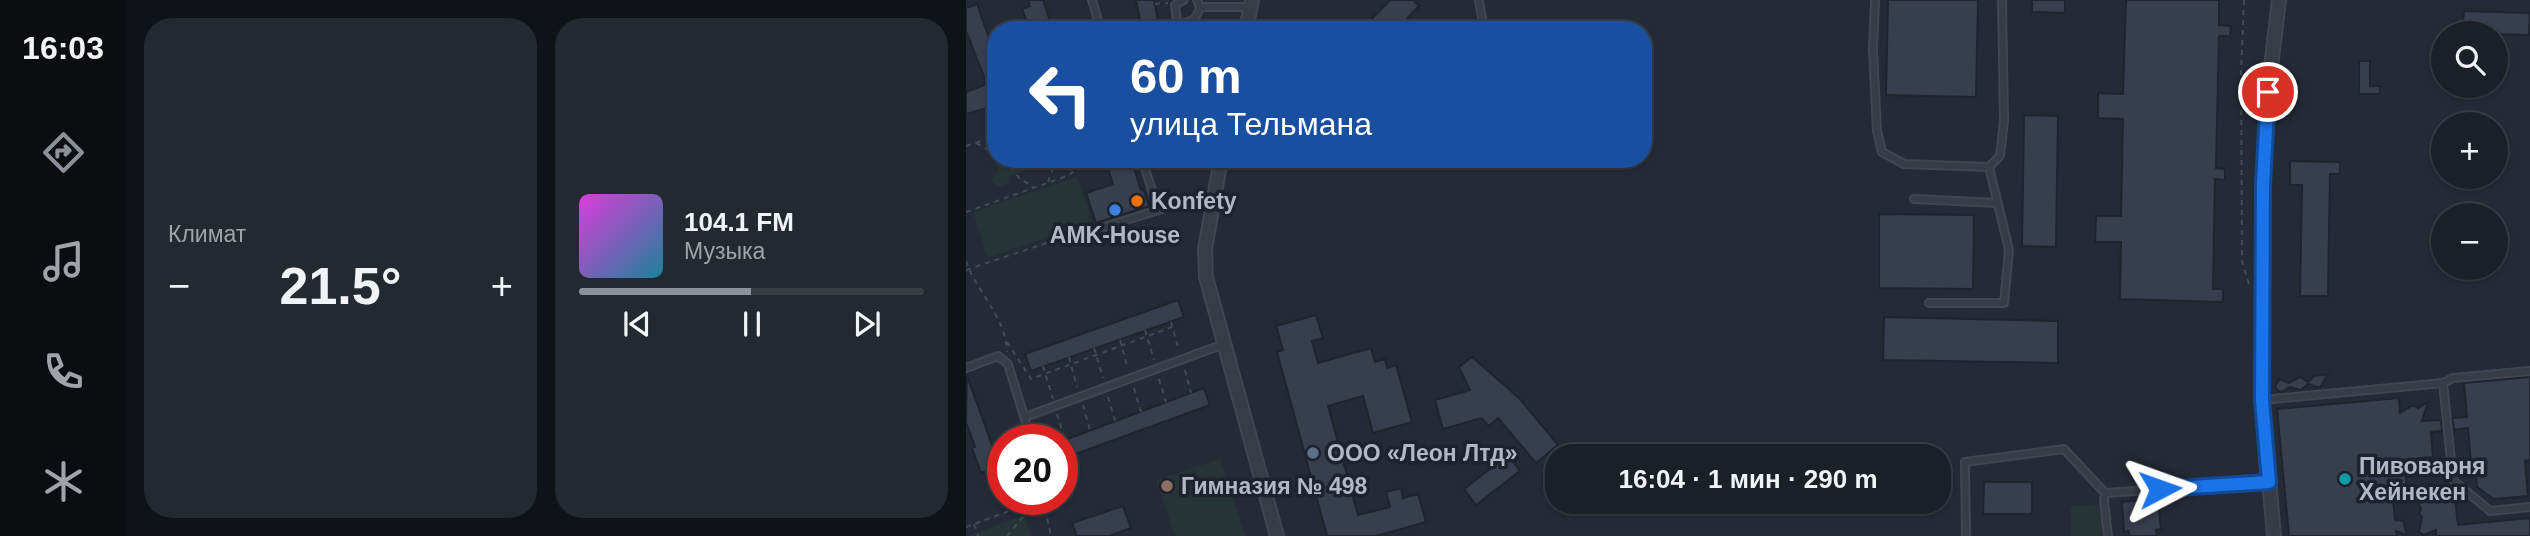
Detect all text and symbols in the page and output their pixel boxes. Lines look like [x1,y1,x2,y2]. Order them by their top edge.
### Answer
map controls [2431,21,2508,280]
button: search [2431,21,2508,98]
text: 16:03 [22,30,104,66]
icon: left [1015,49,1106,140]
text: 60 m [1130,49,1242,103]
pin [2238,62,2298,122]
icon: arrive [2249,73,2287,111]
text: улица Тельмана [1130,106,1372,142]
button: + [2431,112,2508,189]
icon: directions [39,128,88,177]
place label: Konfety [1151,188,1237,214]
marker: Konfety [1129,193,1145,209]
marker: AMK-House [1107,202,1123,218]
button: − [2431,203,2508,280]
text: 104.1 FM [684,207,794,237]
text: Климат [168,221,246,247]
place label: AMK-House [1050,222,1180,248]
icon: music [39,237,88,286]
text: Музыка [684,238,765,264]
text: 21.5° [279,257,402,315]
text: − [168,265,190,307]
text: + [491,265,513,307]
icon: previous [618,305,656,343]
icon: pause [733,305,771,343]
icon: next [848,305,886,343]
icon: phone [39,347,88,396]
speed limit sign: 20 [987,424,1078,515]
place label: ООО «Леон Лтд» [1327,440,1518,466]
marker: ООО «Леон Лтд» [1305,445,1321,461]
position arrow [2123,452,2197,526]
place label: Пивоварня Хейнекен [2359,453,2486,505]
icon: climate [39,457,88,506]
text: 16:04 · 1 мин · 290 m [1618,464,1878,494]
marker: Пивоварня Хейнекен [2337,471,2353,487]
place label: Гимназия № 498 [1181,473,1368,499]
marker: Гимназия № 498 [1159,478,1175,494]

